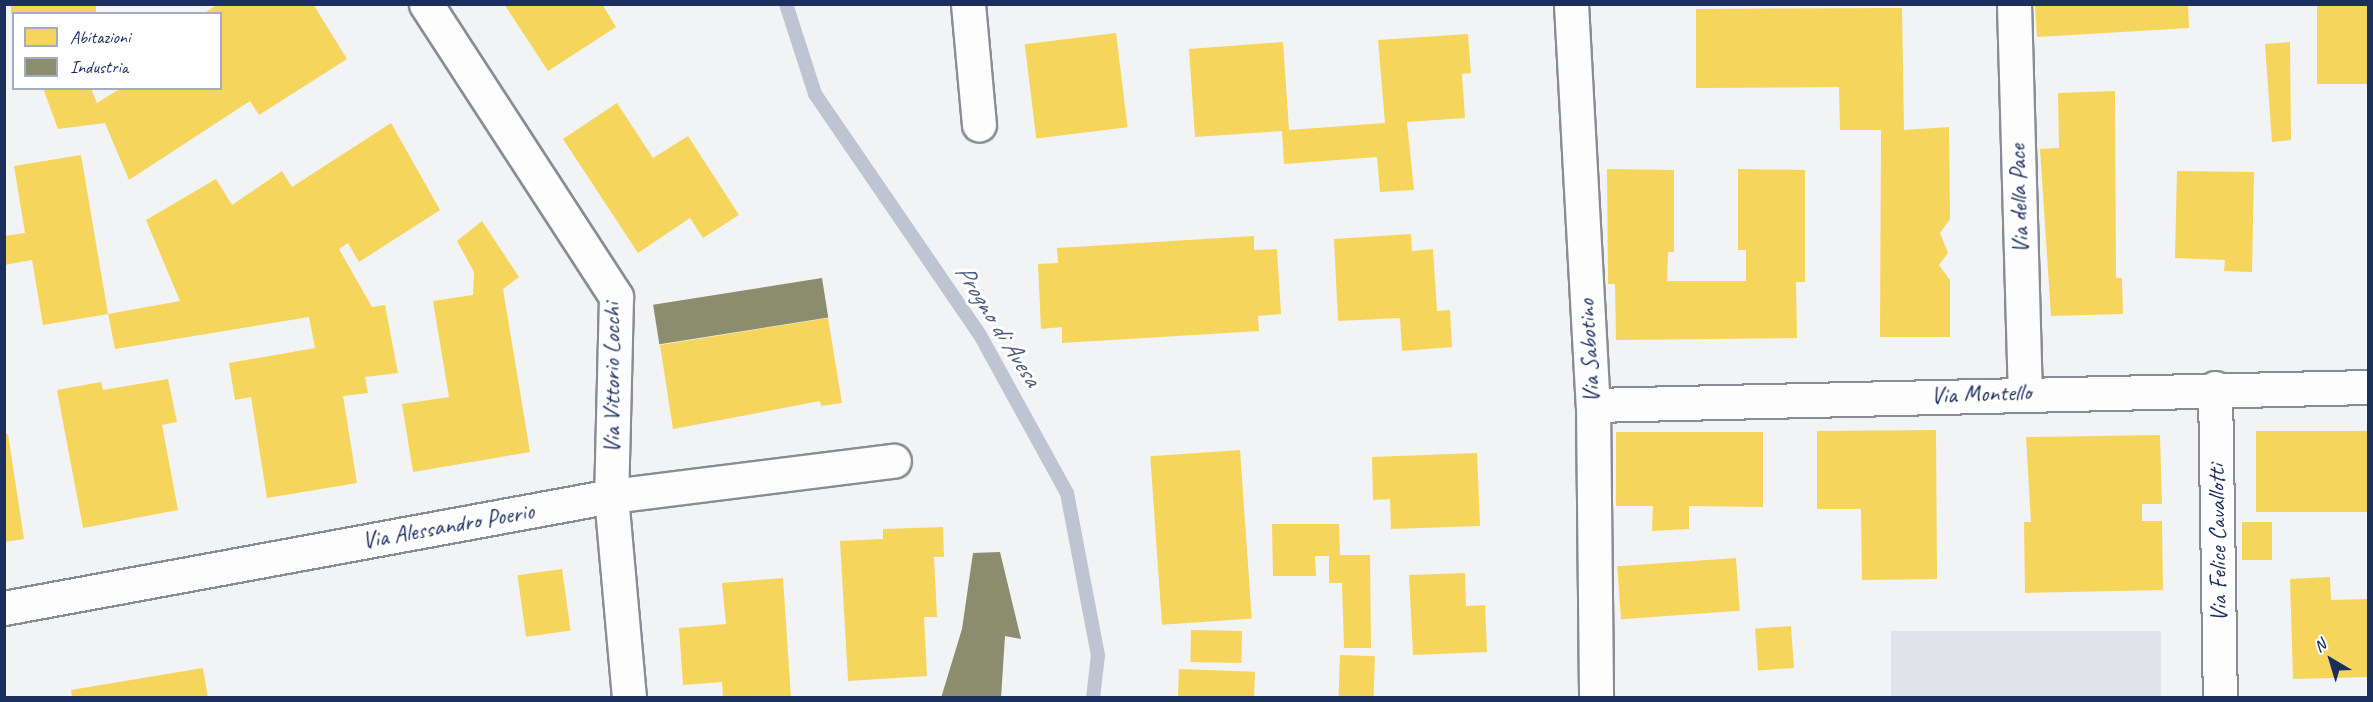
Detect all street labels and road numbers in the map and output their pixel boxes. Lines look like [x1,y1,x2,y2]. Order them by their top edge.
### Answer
street label: Via della Pace [2003,144,2035,254]
street label: Via Sabotino [1572,298,1606,404]
street label: Via Vittorio Locchi [598,303,626,453]
street label: Via Montello [1930,378,2032,410]
street label: Via Felice Cavallotti [2202,464,2234,622]
street label: Via Alessandro Poerio [360,497,536,555]

